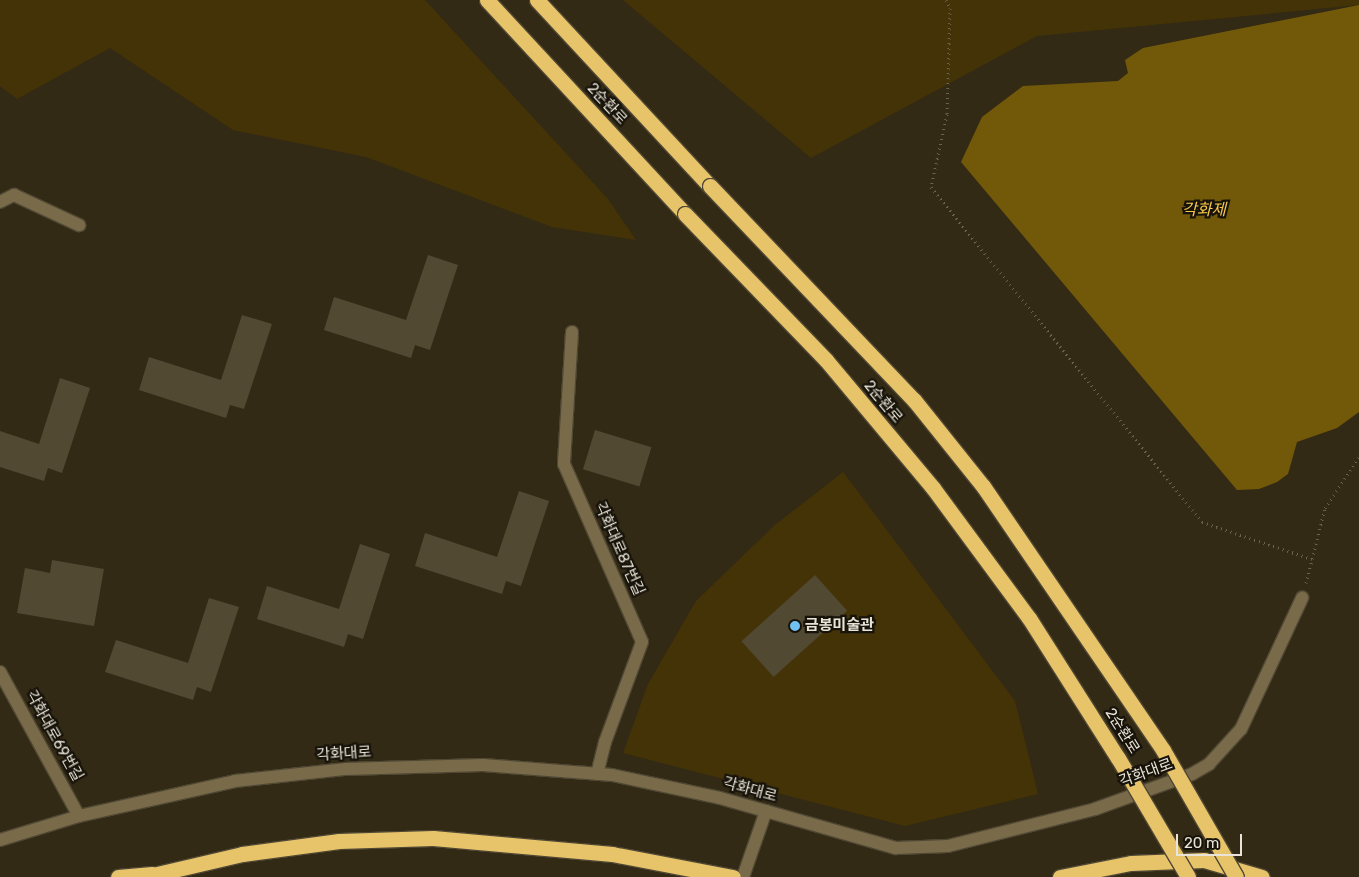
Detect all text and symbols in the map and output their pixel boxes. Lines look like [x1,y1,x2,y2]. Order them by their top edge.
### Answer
street label: 2순환로 [583,80,631,128]
water label: 각화제 [1182,200,1226,220]
street label: 2순환로 [860,377,906,427]
street label: 각화대로87번길 [590,500,648,598]
place label: 금봉미술관 [805,617,874,635]
marker: 금봉미술관 [789,620,801,632]
street label: 각화대로69번길 [22,688,86,784]
street label: 2순환로 [1101,705,1143,757]
street label: 각화대로 [316,743,372,765]
street label: 각화대로 [1117,755,1175,791]
street label: 각화대로 [721,774,779,806]
scale bar [1179,824,1245,856]
text: 20 m [1184,834,1219,852]

